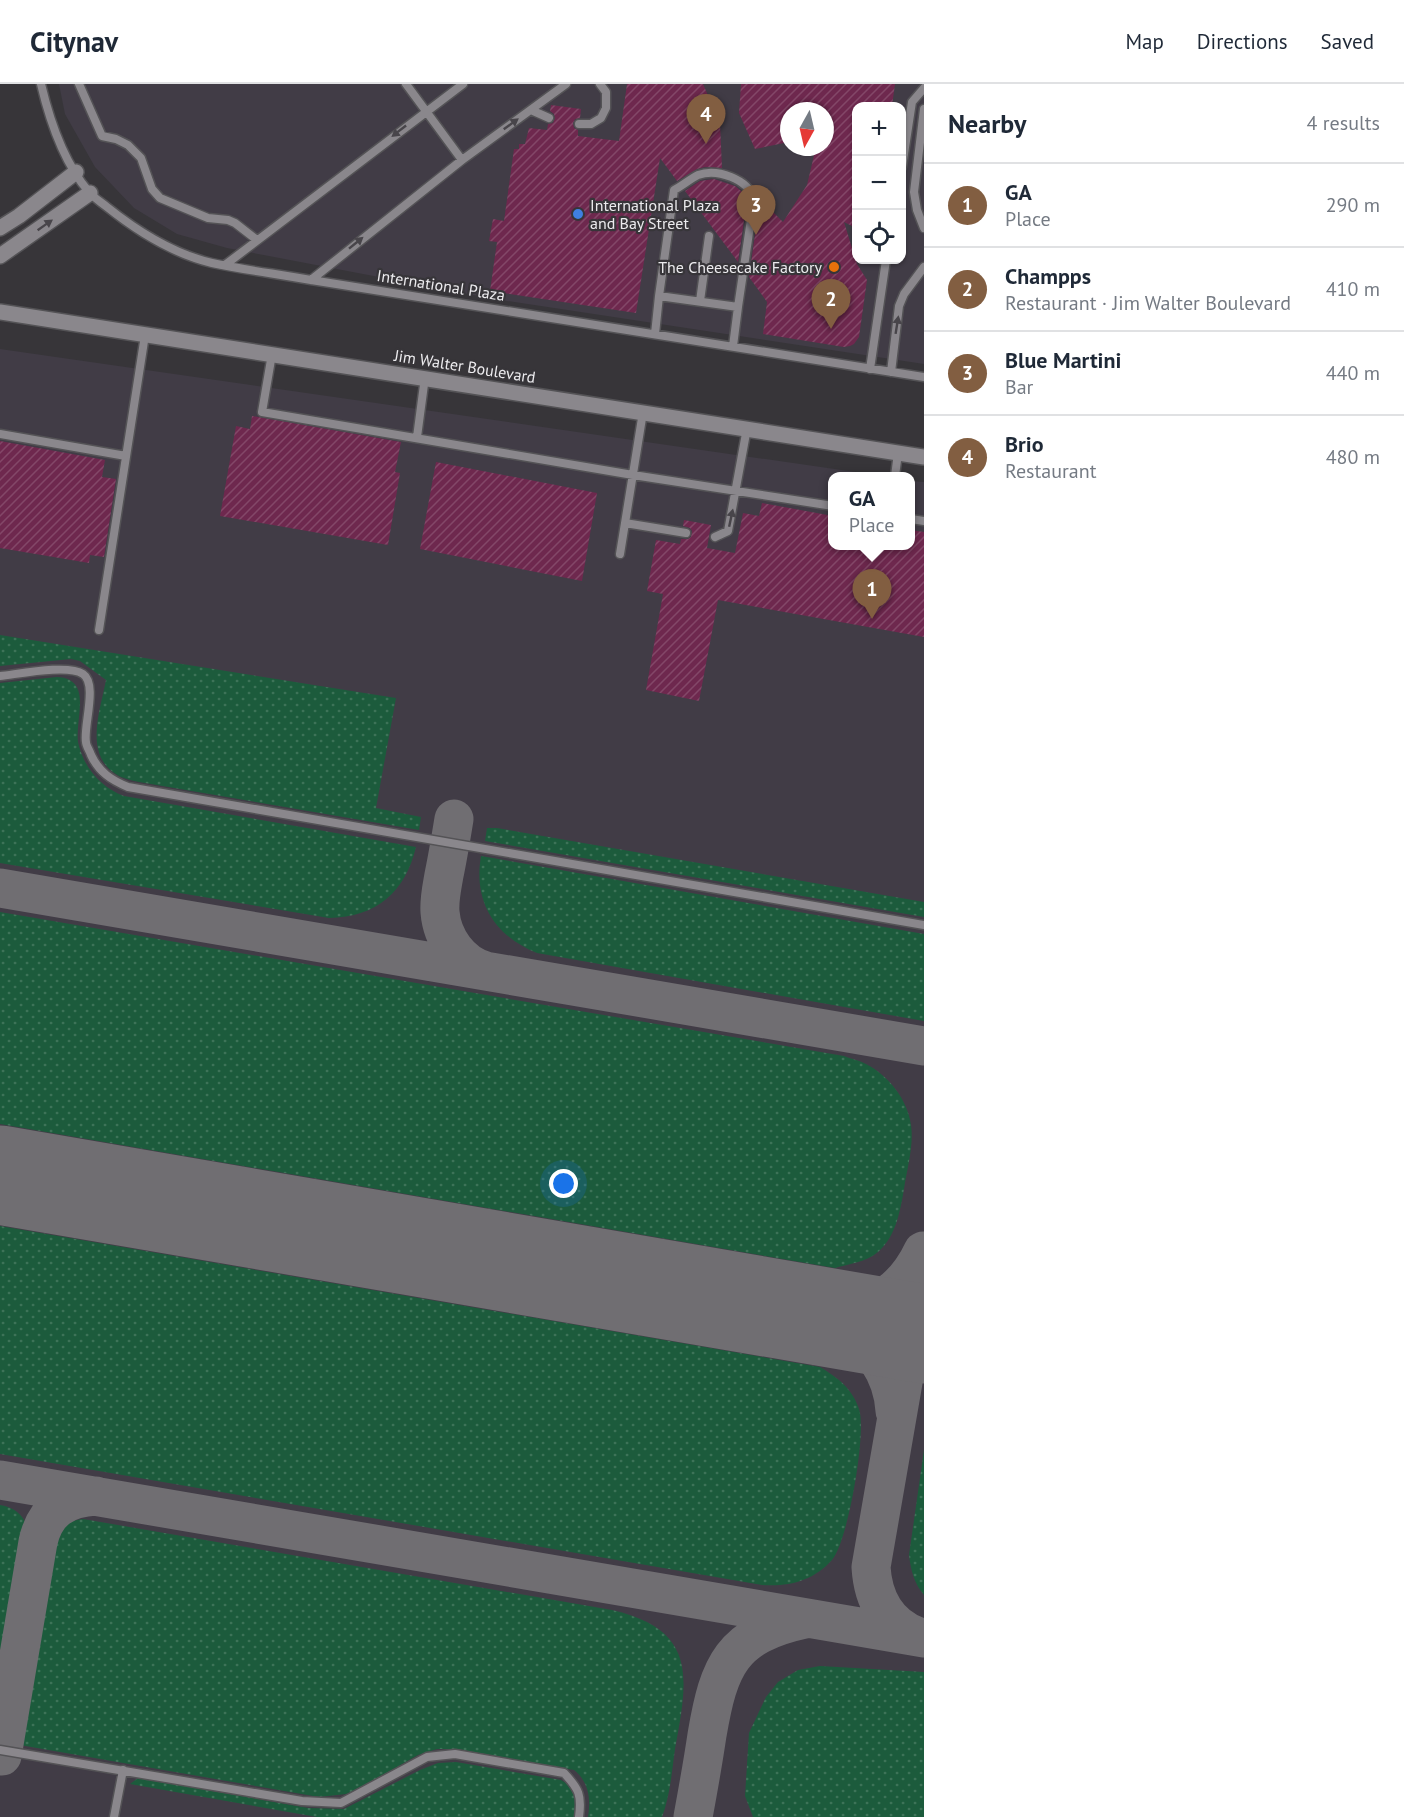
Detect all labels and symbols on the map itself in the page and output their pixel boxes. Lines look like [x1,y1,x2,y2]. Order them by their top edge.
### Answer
pin: 4 [686,94,726,144]
north arrow [780,102,834,156]
one-way arrow [503,118,519,130]
one-way arrow [391,125,407,138]
pin: 3 [736,186,776,235]
place label: International Plaza and Bay Street [590,195,719,233]
marker: International Plaza and Bay Street [571,207,585,221]
one-way arrow [37,220,53,231]
one-way arrow [349,237,364,250]
place label: The Cheesecake Factory [658,257,823,277]
marker: The Cheesecake Factory [827,260,841,274]
street label: International Plaza [375,265,507,305]
pin: 2 [812,280,850,329]
one-way arrow [892,315,901,334]
street label: Jim Walter Boulevard [392,345,537,387]
one-way arrow [727,508,736,527]
pin: 1 [852,570,892,619]
your location [549,1169,578,1198]

